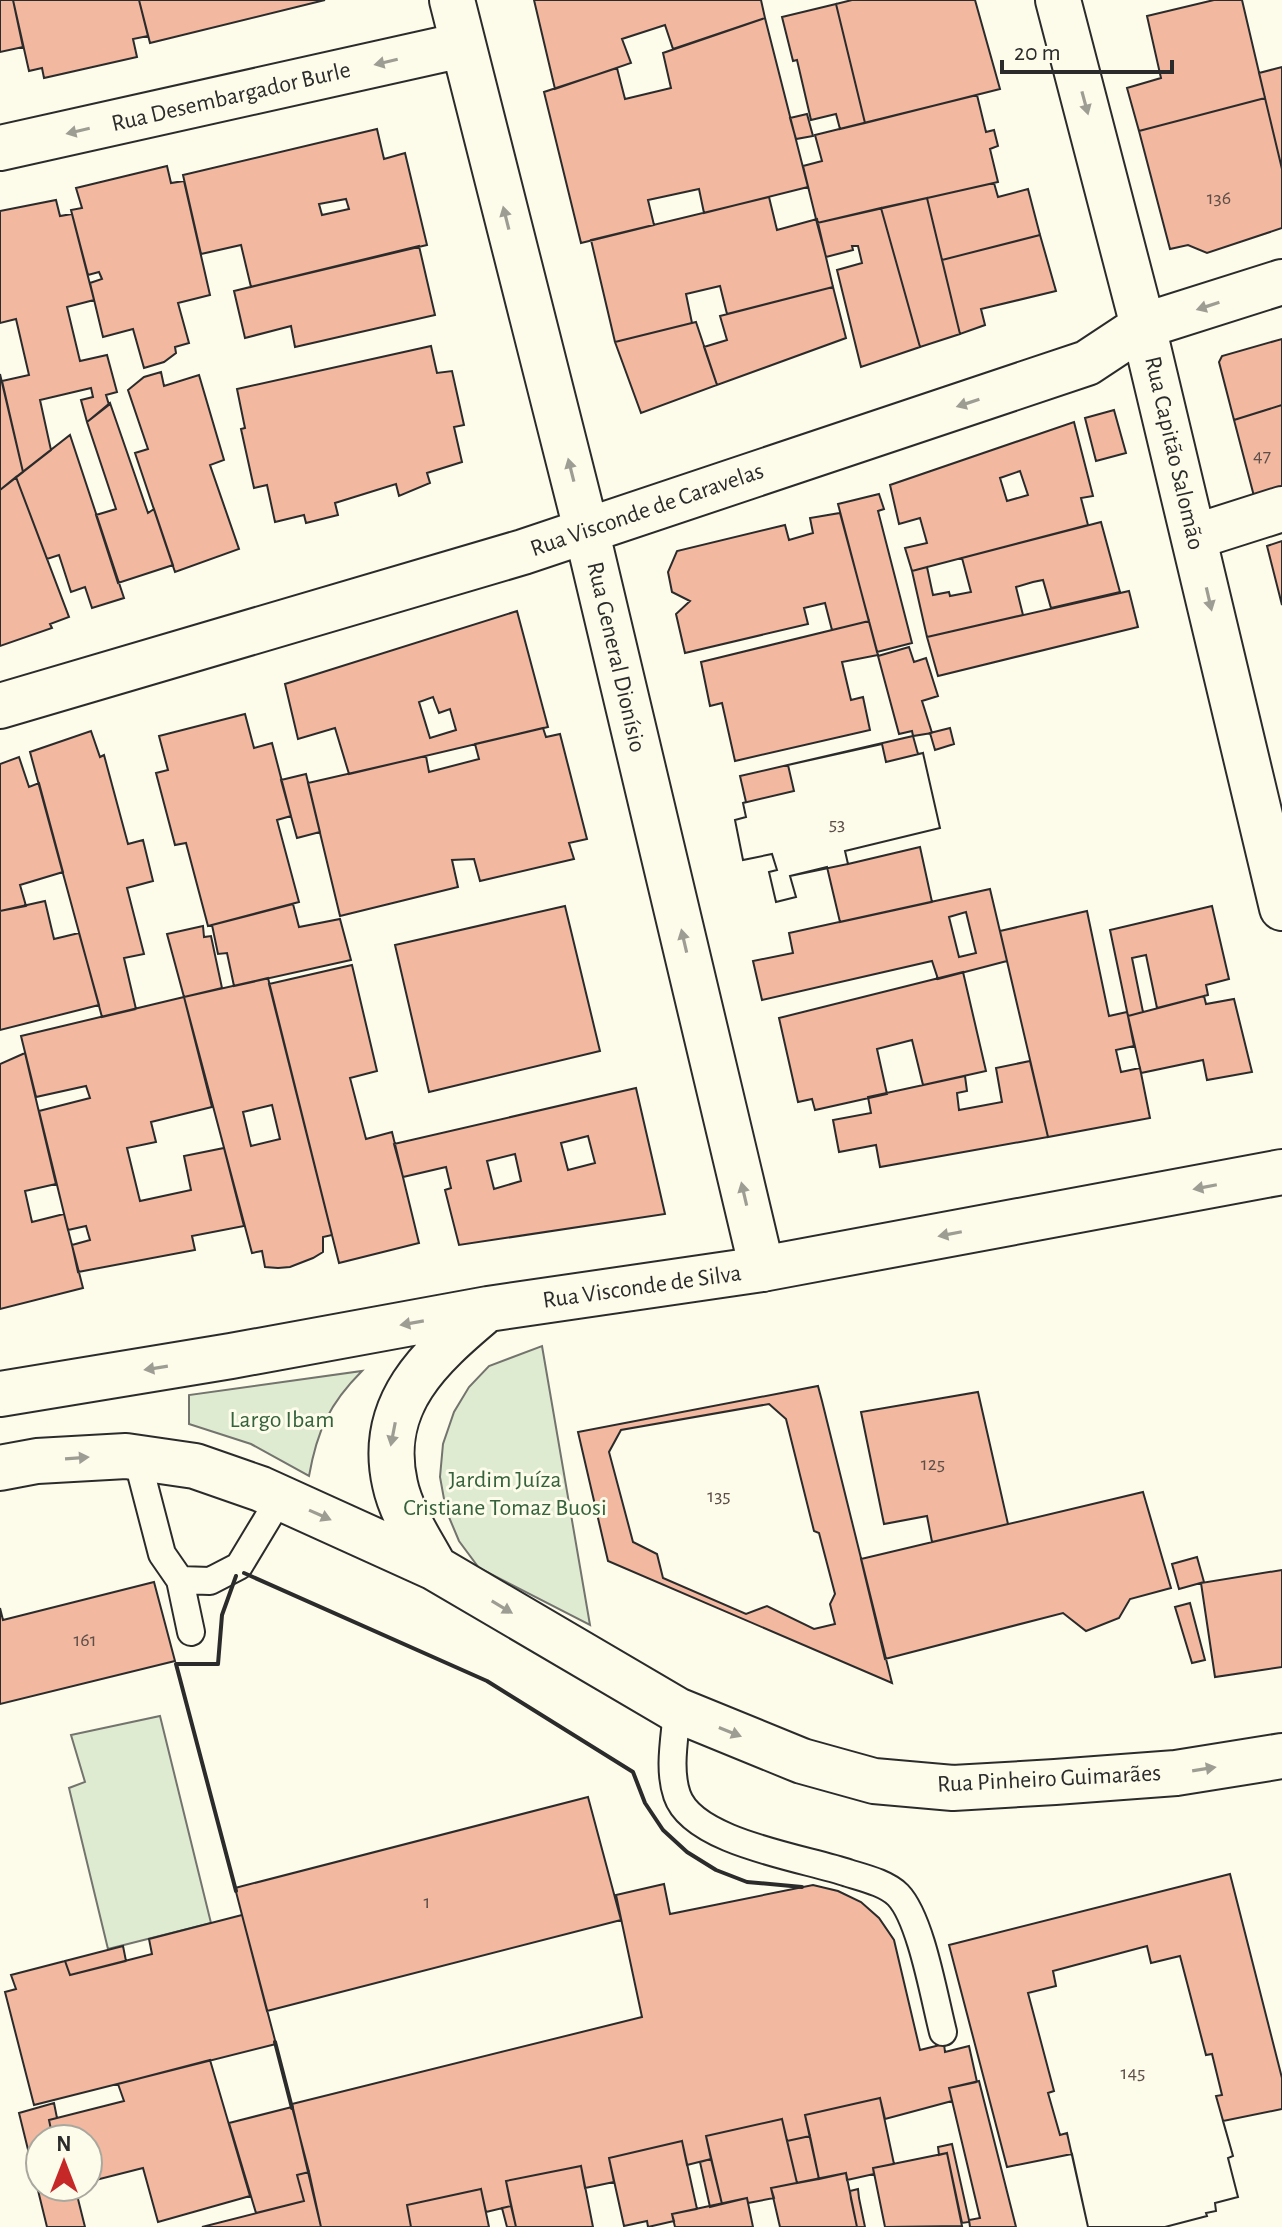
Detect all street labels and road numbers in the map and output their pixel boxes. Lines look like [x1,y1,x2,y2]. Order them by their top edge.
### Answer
street label: Rua Desembargador Burle [109,58,353,136]
street label: Rua Capitão Salomão [1140,354,1208,552]
street label: Rua Visconde de Caravelas [527,459,767,561]
street label: Rua General Dionísio [582,560,650,754]
street label: Rua Visconde de Silva [541,1261,743,1313]
street label: Rua Pinheiro Guimarães [936,1761,1162,1797]

